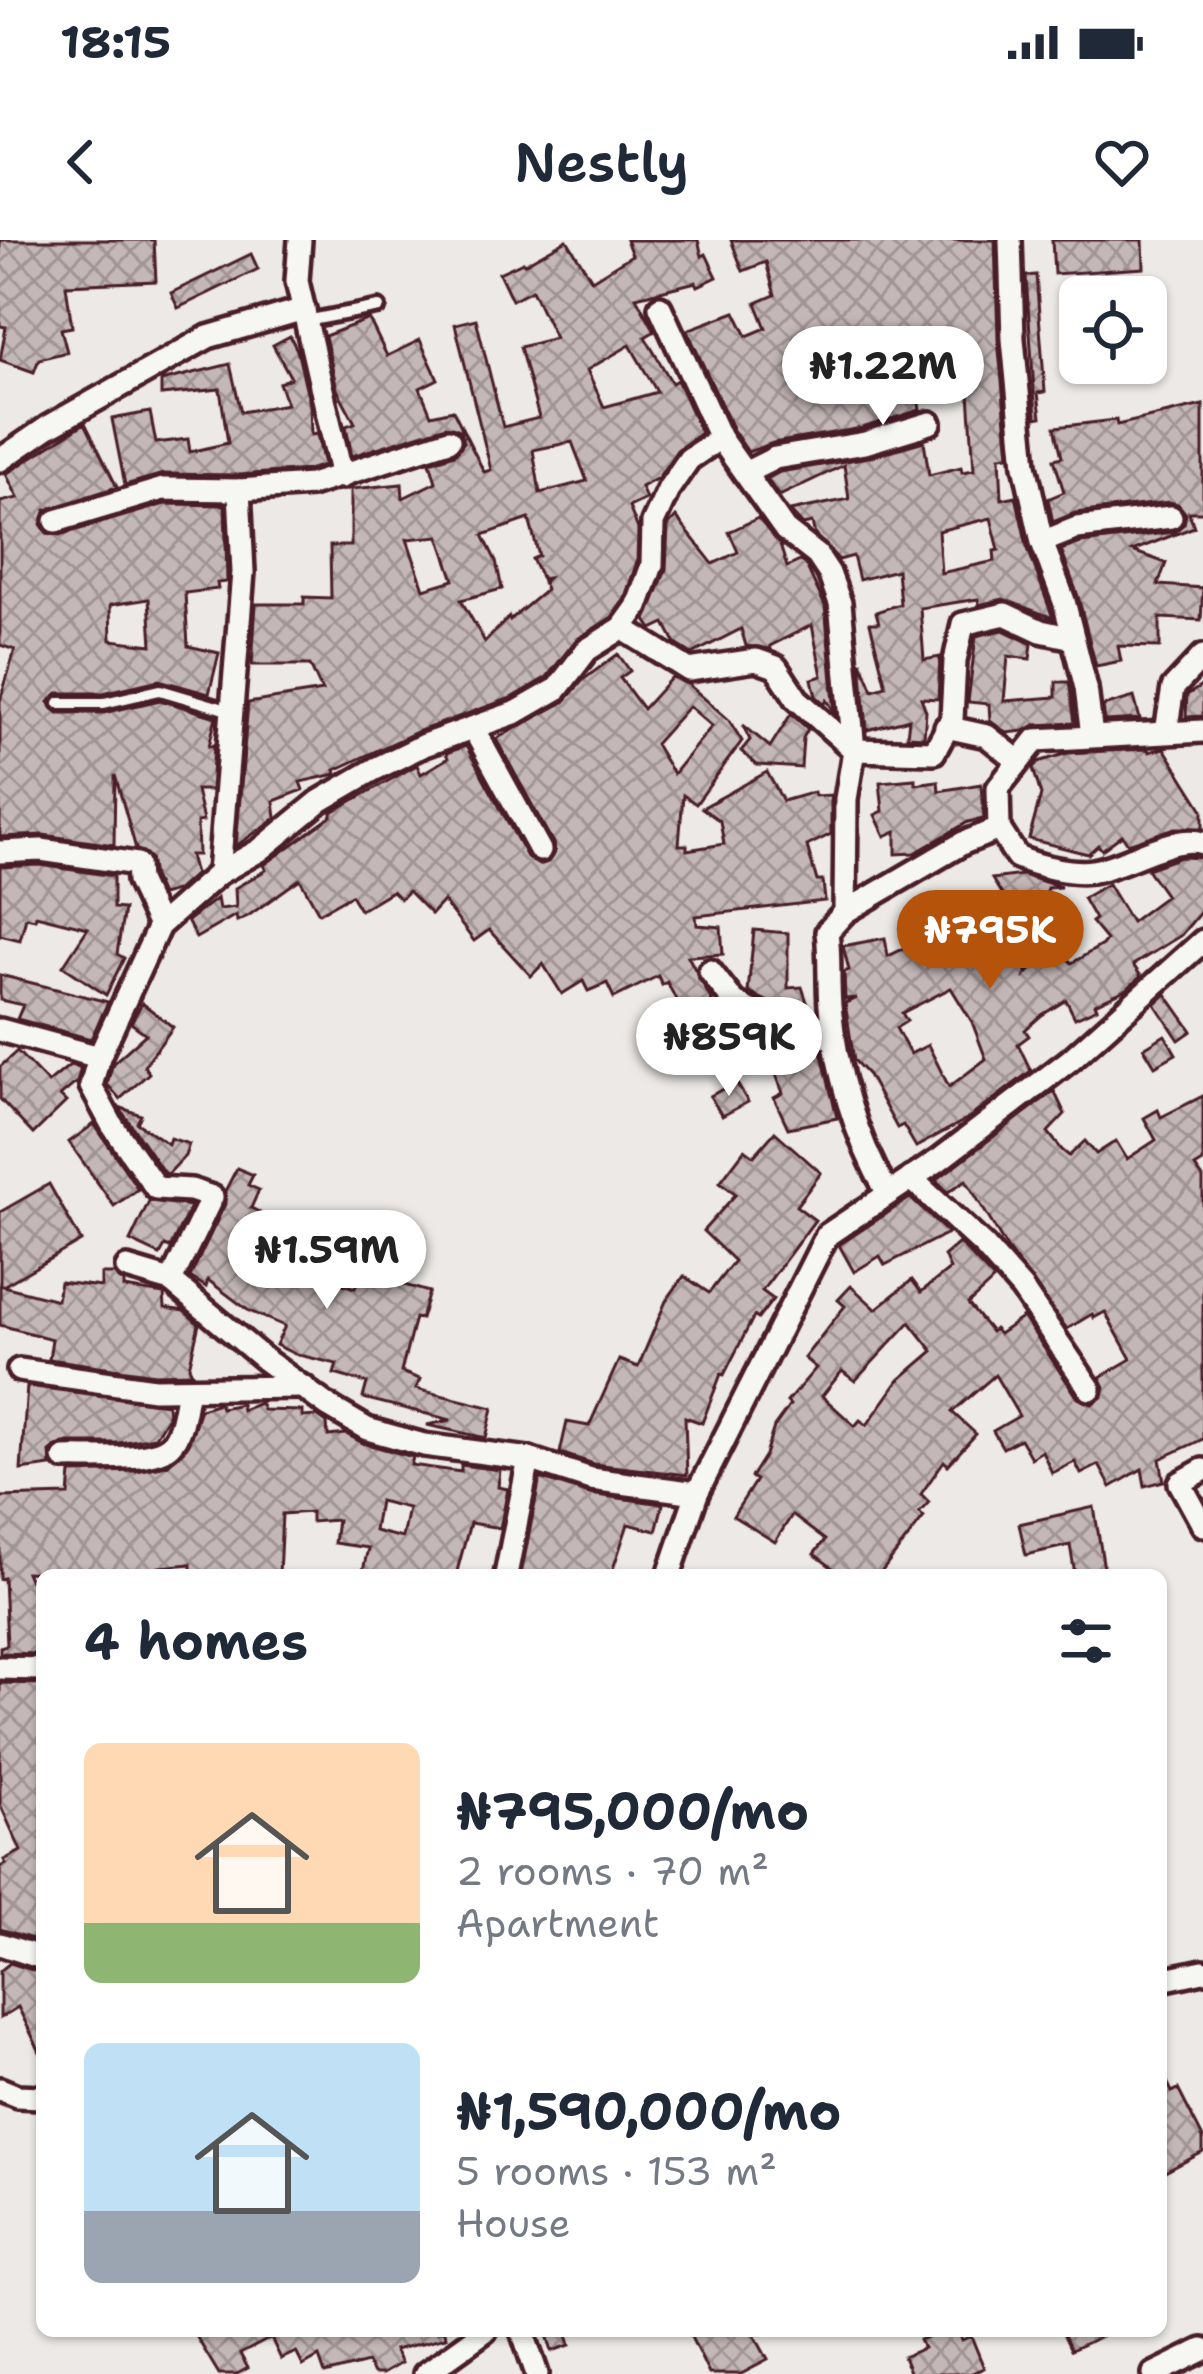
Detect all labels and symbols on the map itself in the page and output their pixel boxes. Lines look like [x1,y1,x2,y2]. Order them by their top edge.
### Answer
pin: ₦1.22M [785,326,981,428]
pin: ₦795K [906,890,1074,992]
pin: ₦859K [645,997,813,1099]
pin: ₦1.59M [229,1210,425,1312]

